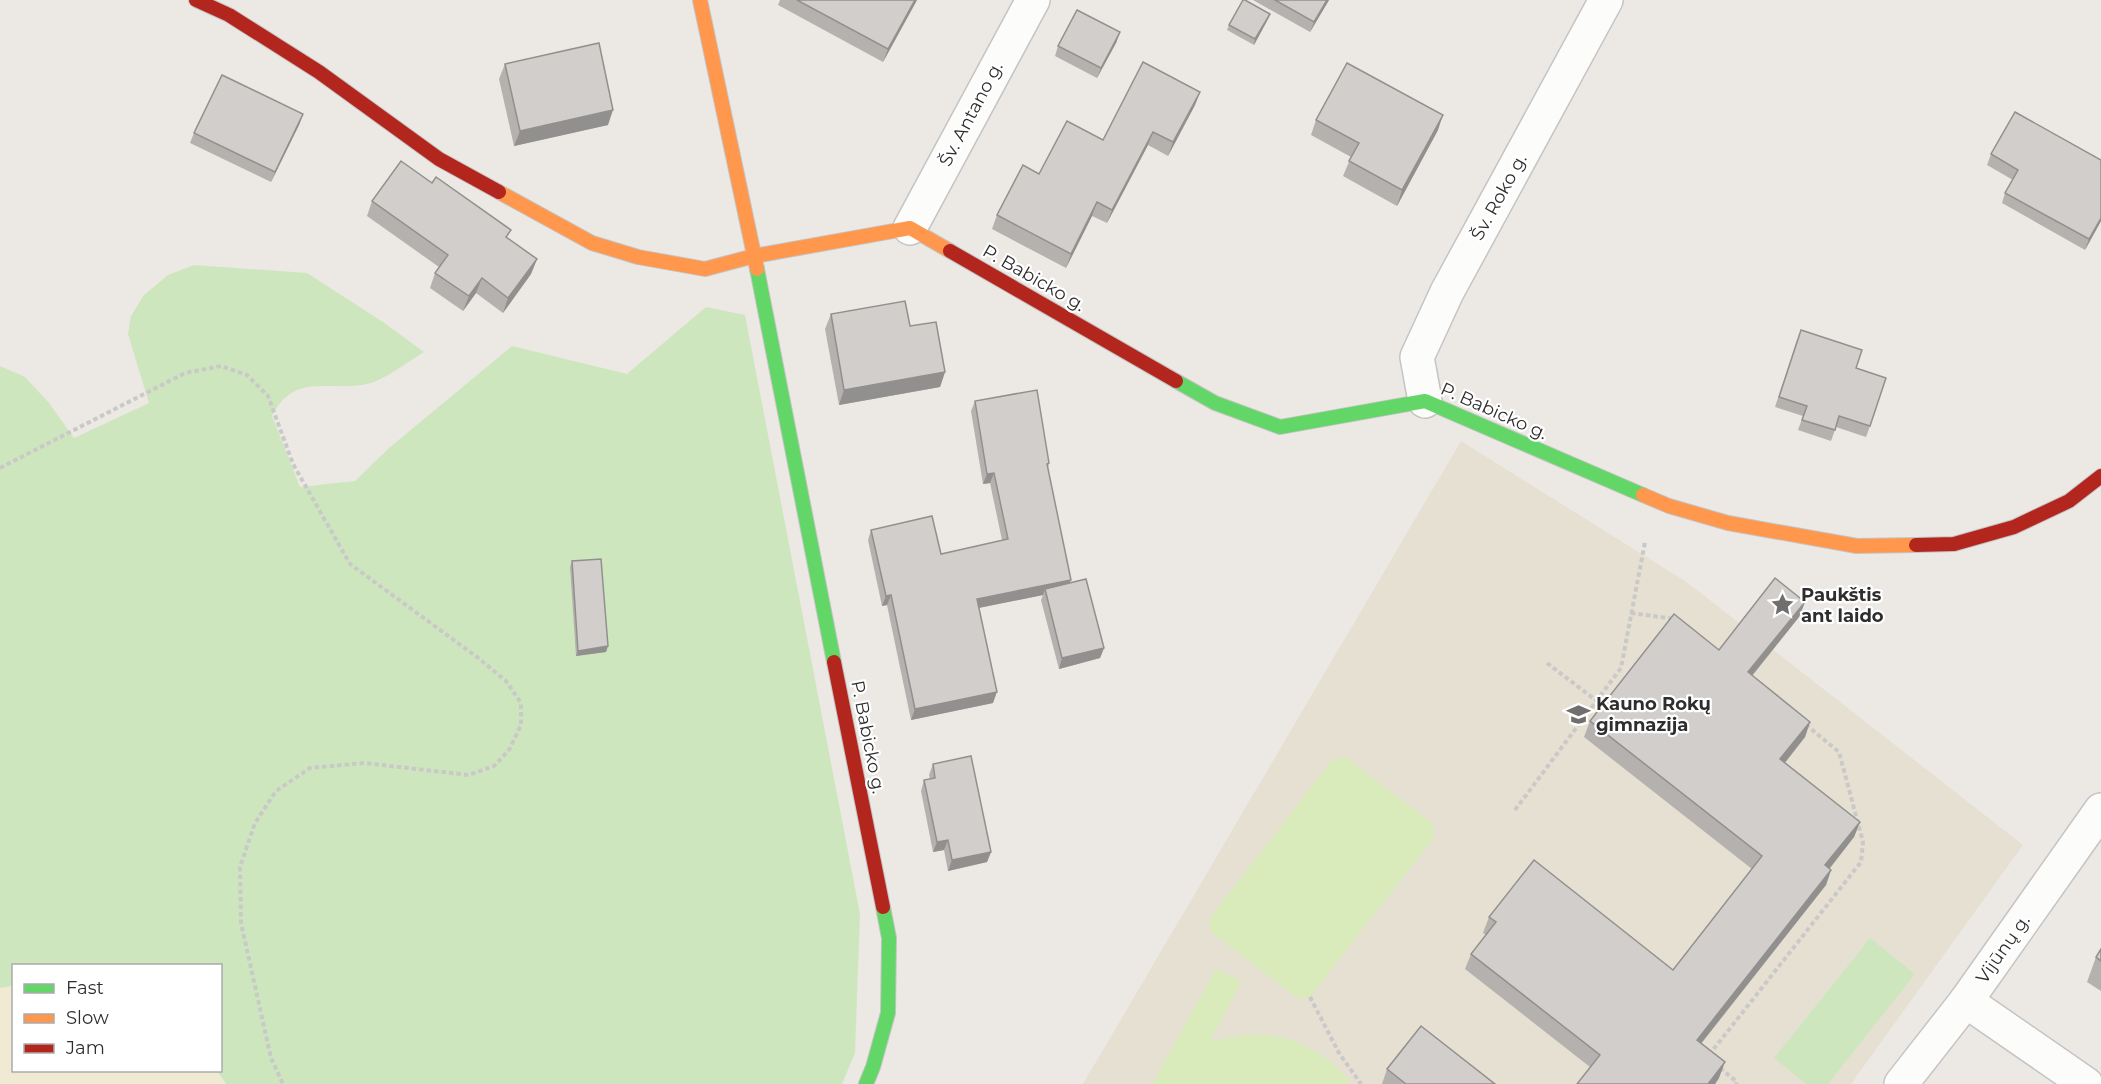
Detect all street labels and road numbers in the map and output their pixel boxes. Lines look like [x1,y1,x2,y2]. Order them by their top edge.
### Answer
street label: Šv. Antano g. [934,58,1008,170]
street label: Šv. Roko g. [1466,150,1532,244]
street label: P. Babicko g. [979,240,1089,316]
street label: P. Babicko g. [1437,378,1551,444]
street label: P. Babicko g. [846,679,890,795]
street label: Vijūnų g. [1971,910,2035,988]

